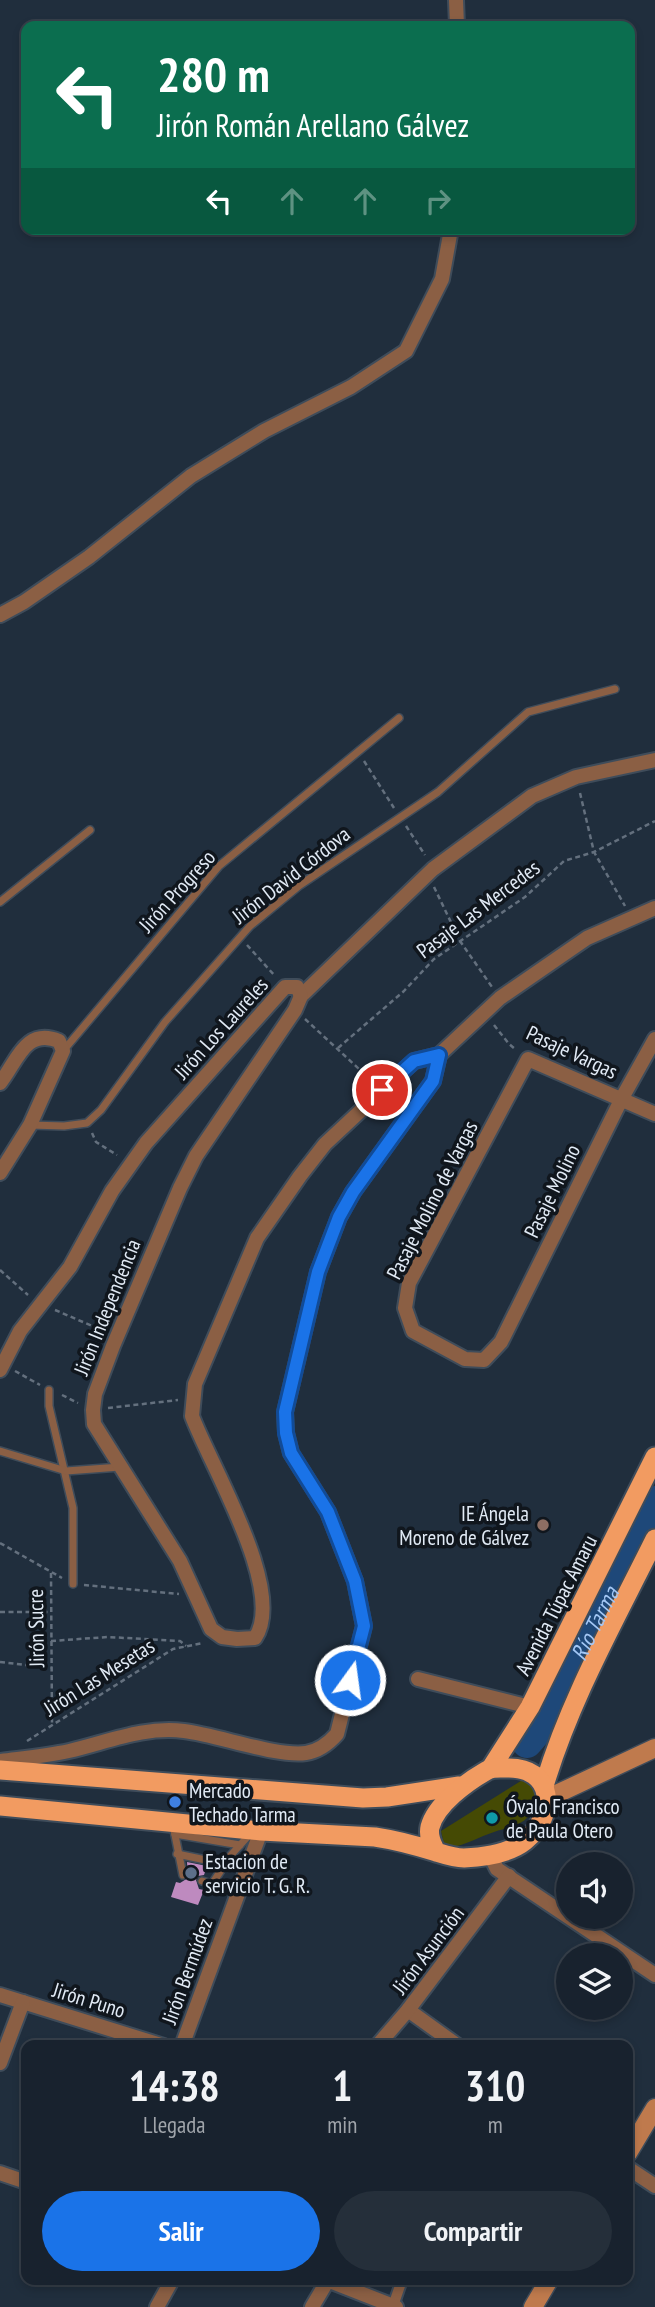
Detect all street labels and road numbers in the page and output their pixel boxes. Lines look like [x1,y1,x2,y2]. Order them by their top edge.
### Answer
street label: Jirón David Córdova [226,821,355,930]
street label: Jirón Progreso [132,844,221,938]
street label: Pasaje Las Mercedes [411,854,545,964]
street label: Jirón Los Laureles [168,972,274,1085]
street label: Pasaje Vargas [522,1019,622,1085]
street label: Pasaje Molino de Vargas [380,1116,484,1284]
street label: Pasaje Molino [518,1140,586,1242]
street label: Jirón Independencia [67,1235,147,1380]
street label: Avenida Túpac Amaru [509,1530,603,1680]
street label: Jirón Sucre [22,1589,50,1668]
street label: Jirón Las Mesetas [38,1632,159,1722]
street label: Jirón Asunción [386,1901,470,2000]
street label: Jirón Bermúdez [155,1915,219,2028]
street label: Jirón Puno [49,1976,129,2024]

